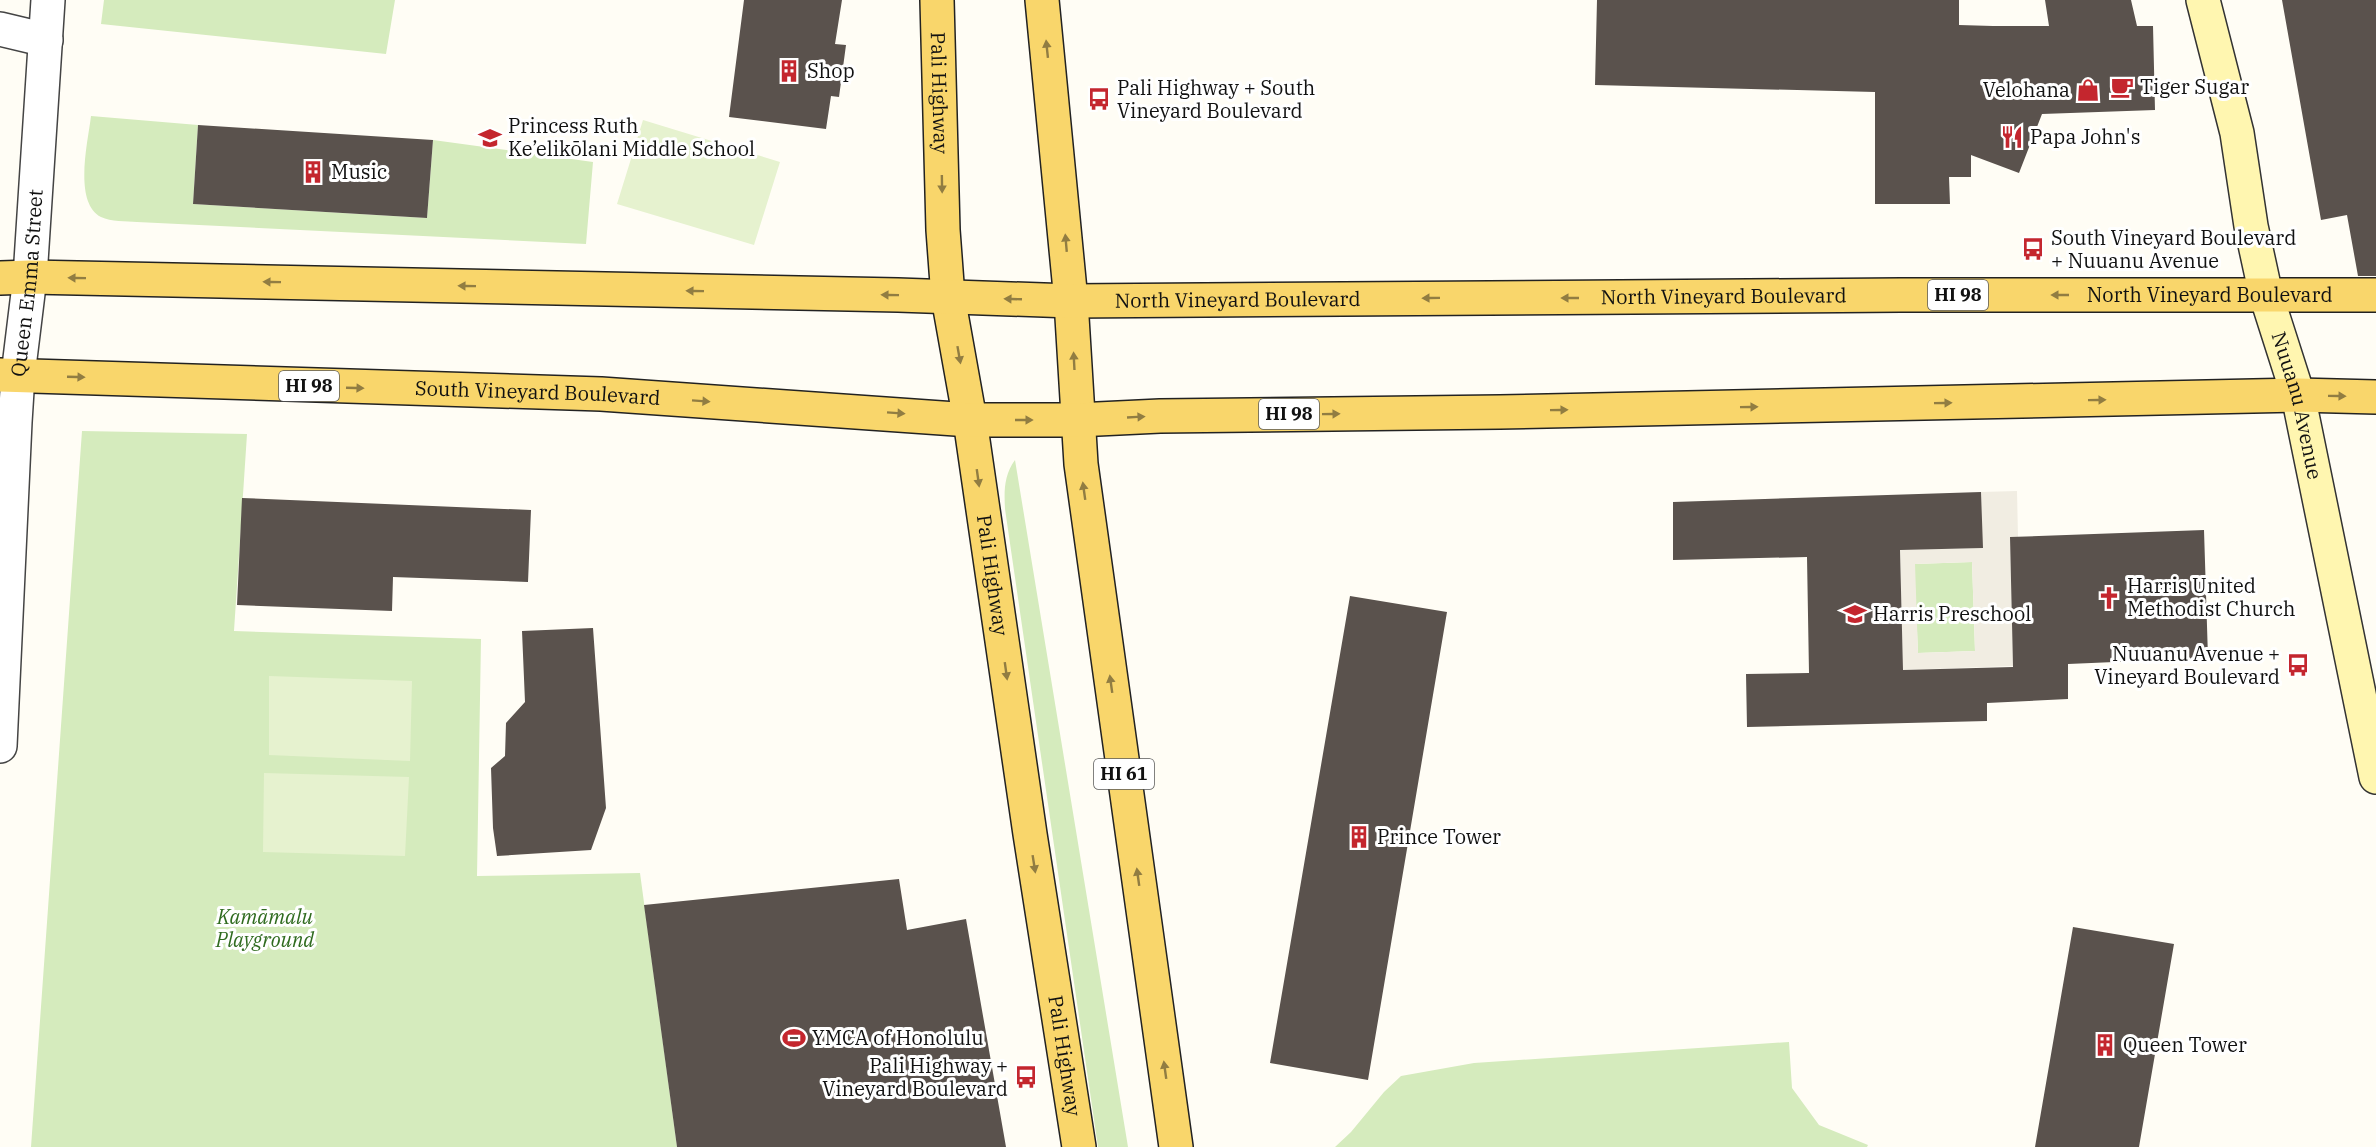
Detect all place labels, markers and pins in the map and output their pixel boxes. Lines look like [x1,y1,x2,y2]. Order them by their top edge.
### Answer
place label: Shop [807,57,855,84]
building icon: Shop [776,58,802,84]
place label: Tiger Sugar [2140,73,2249,100]
place label: Pali Highway + South Vineyard Boulevard [1117,74,1315,124]
cafe icon: Tiger Sugar [2109,74,2135,100]
place label: Velohana [1983,76,2070,103]
shop icon: Velohana [2075,77,2101,103]
bus stop icon: Pali Highway + South Vineyard Boulevard [1086,86,1112,112]
place label: Princess Ruth Ke’elikōlani Middle School [508,112,755,162]
place label: Papa John's [2030,123,2140,150]
restaurant icon: Papa John's [1999,124,2025,150]
school or university icon: Princess Ruth Ke’elikōlani Middle School [477,125,503,151]
place label: Music [331,158,387,185]
building icon: Music [300,159,326,185]
place label: South Vineyard Boulevard + Nuuanu Avenue [2051,224,2296,274]
bus stop icon: South Vineyard Boulevard + Nuuanu Avenue [2020,236,2046,262]
place label: Harris United Methodist Church [2127,572,2295,622]
church icon: Harris United Methodist Church [2096,585,2122,611]
place label: Harris Preschool [1873,600,2031,627]
school or university icon: Harris Preschool [1842,601,1868,627]
place label: Nuuanu Avenue + Vineyard Boulevard [2094,640,2280,690]
bus stop icon: Nuuanu Avenue + Vineyard Boulevard [2285,652,2311,678]
place label: Prince Tower [1377,823,1501,850]
building icon: Prince Tower [1346,824,1372,850]
place label: YMCA of Honolulu [812,1024,984,1051]
sports icon: YMCA of Honolulu [781,1025,807,1051]
place label: Queen Tower [2123,1031,2247,1058]
building icon: Queen Tower [2092,1032,2118,1058]
place label: Pali Highway + Vineyard Boulevard [822,1052,1008,1102]
bus stop icon: Pali Highway + Vineyard Boulevard [1013,1064,1039,1090]

